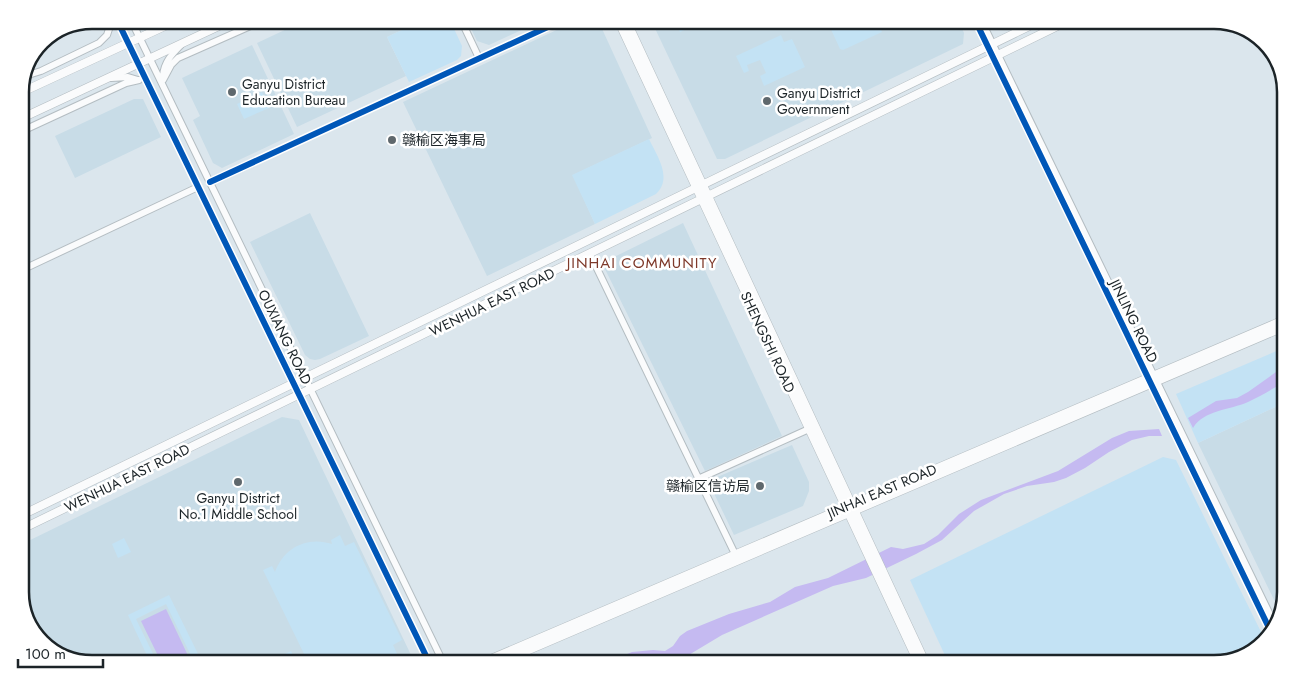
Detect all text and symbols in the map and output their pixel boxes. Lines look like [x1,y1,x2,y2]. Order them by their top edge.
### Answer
place label: Ganyu District Education Bureau [242,74,346,110]
place label: Ganyu District Government [777,83,861,119]
marker: Ganyu District Education Bureau [226,86,238,98]
marker: Ganyu District Government [761,95,773,107]
place label: 赣榆区海事局 [402,130,486,150]
marker: 赣榆区海事局 [386,134,398,146]
district label: JINHAI COMMUNITY [565,252,717,274]
street label: WENHUA EAST ROAD [426,263,558,341]
street label: JINLING ROAD [1104,274,1163,366]
street label: OUXIANG ROAD [253,286,317,388]
street label: SHENGSHI ROAD [736,288,800,396]
street label: WENHUA EAST ROAD [61,439,193,517]
street label: JINHAI EAST ROAD [822,459,940,524]
marker: Ganyu District No.1 Middle School [232,476,244,488]
place label: 赣榆区信访局 [666,476,750,496]
marker: 赣榆区信访局 [754,480,766,492]
place label: Ganyu District No.1 Middle School [179,488,297,524]
scale bar [18,636,102,668]
text: 100 m [25,643,66,665]

